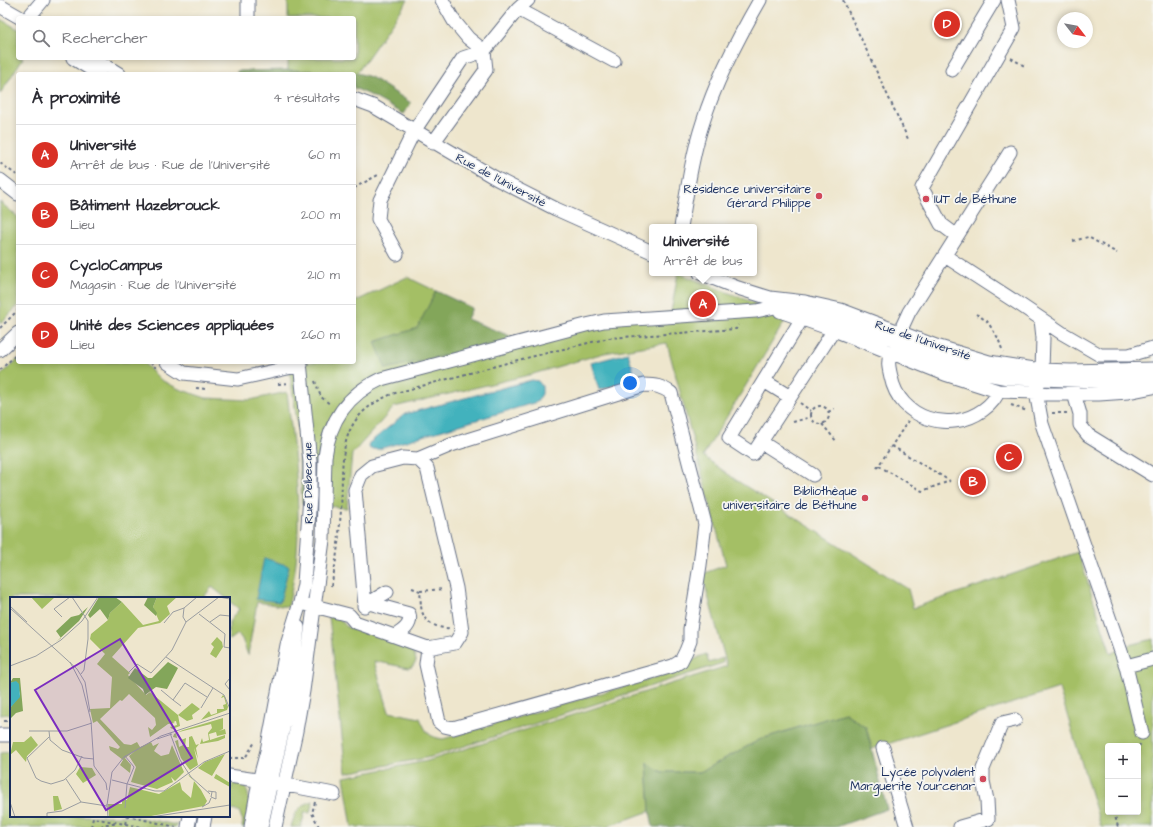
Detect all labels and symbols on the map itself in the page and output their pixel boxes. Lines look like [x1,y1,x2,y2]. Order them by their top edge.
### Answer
pin: D [934,9,960,39]
north arrow [1057,12,1093,48]
street label: Rue de l'Université [452,149,549,212]
place label: Résidence universitaire Gérard Philippe [684,181,812,212]
marker: Résidence universitaire Gérard Philippe [814,191,824,201]
place label: IUT de Béthune [934,191,1017,208]
marker: IUT de Béthune [921,194,931,204]
pin: A [690,289,716,319]
street label: Rue de l'Université [873,316,973,365]
your location [620,373,640,393]
street label: Rue Delbecque [299,442,318,524]
pin: C [996,442,1022,472]
pin: B [960,467,986,497]
place label: Bibliothèque universitaire de Béthune [723,483,858,514]
marker: Bibliothèque universitaire de Béthune [860,493,870,503]
inset map [10,597,230,817]
place label: Lycée polyvalent Marguerite Yourcenar [850,764,975,796]
marker: Lycée polyvalent Marguerite Yourcenar [978,774,988,784]

